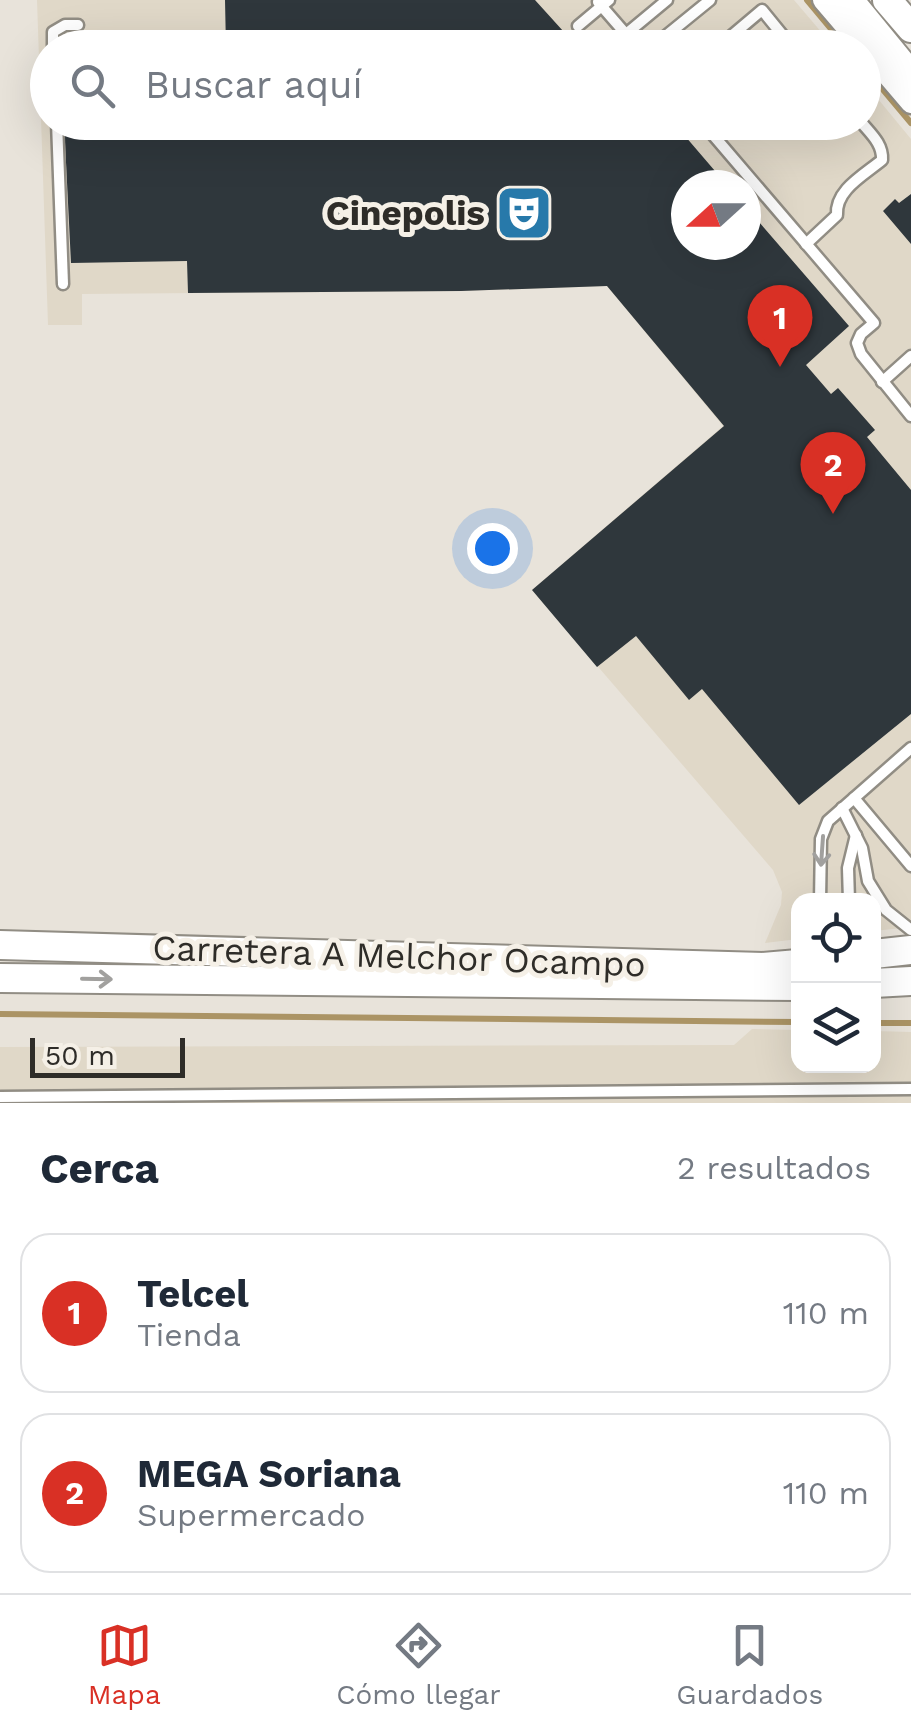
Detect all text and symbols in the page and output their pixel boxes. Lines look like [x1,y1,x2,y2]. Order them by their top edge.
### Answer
search box [30,30,881,140]
icon: search [65,58,120,113]
text: Buscar aquí [145,63,363,107]
north arrow [671,170,761,260]
theatre icon: Cinepolis [494,183,554,243]
place label: Cinepolis [326,192,485,234]
pin: 1 [748,284,812,367]
pin: 2 [800,432,866,514]
your location [467,523,518,574]
one-way arrow [812,834,831,867]
map controls [791,893,881,1073]
button: locate [791,893,881,983]
street label: Carretera A Melchor Ocampo [152,926,646,986]
one-way arrow [80,970,113,988]
button: layers [791,983,881,1073]
scale bar [30,1033,185,1078]
text: 50 m [45,1039,115,1072]
text: Cerca [40,1144,159,1193]
text: 2 resultados [677,1149,871,1187]
text: Telcel [137,1272,249,1316]
text: 1 [68,1294,81,1332]
text: 110 m [783,1294,869,1332]
text: Tienda [137,1316,241,1354]
text: MEGA Soriana [137,1452,401,1496]
text: 2 [65,1474,84,1512]
text: 110 m [783,1474,869,1512]
text: Supermercado [137,1496,365,1534]
tab: Mapa [88,1618,161,1711]
tab: Cómo llegar [336,1618,501,1711]
tab: Guardados [676,1618,823,1711]

